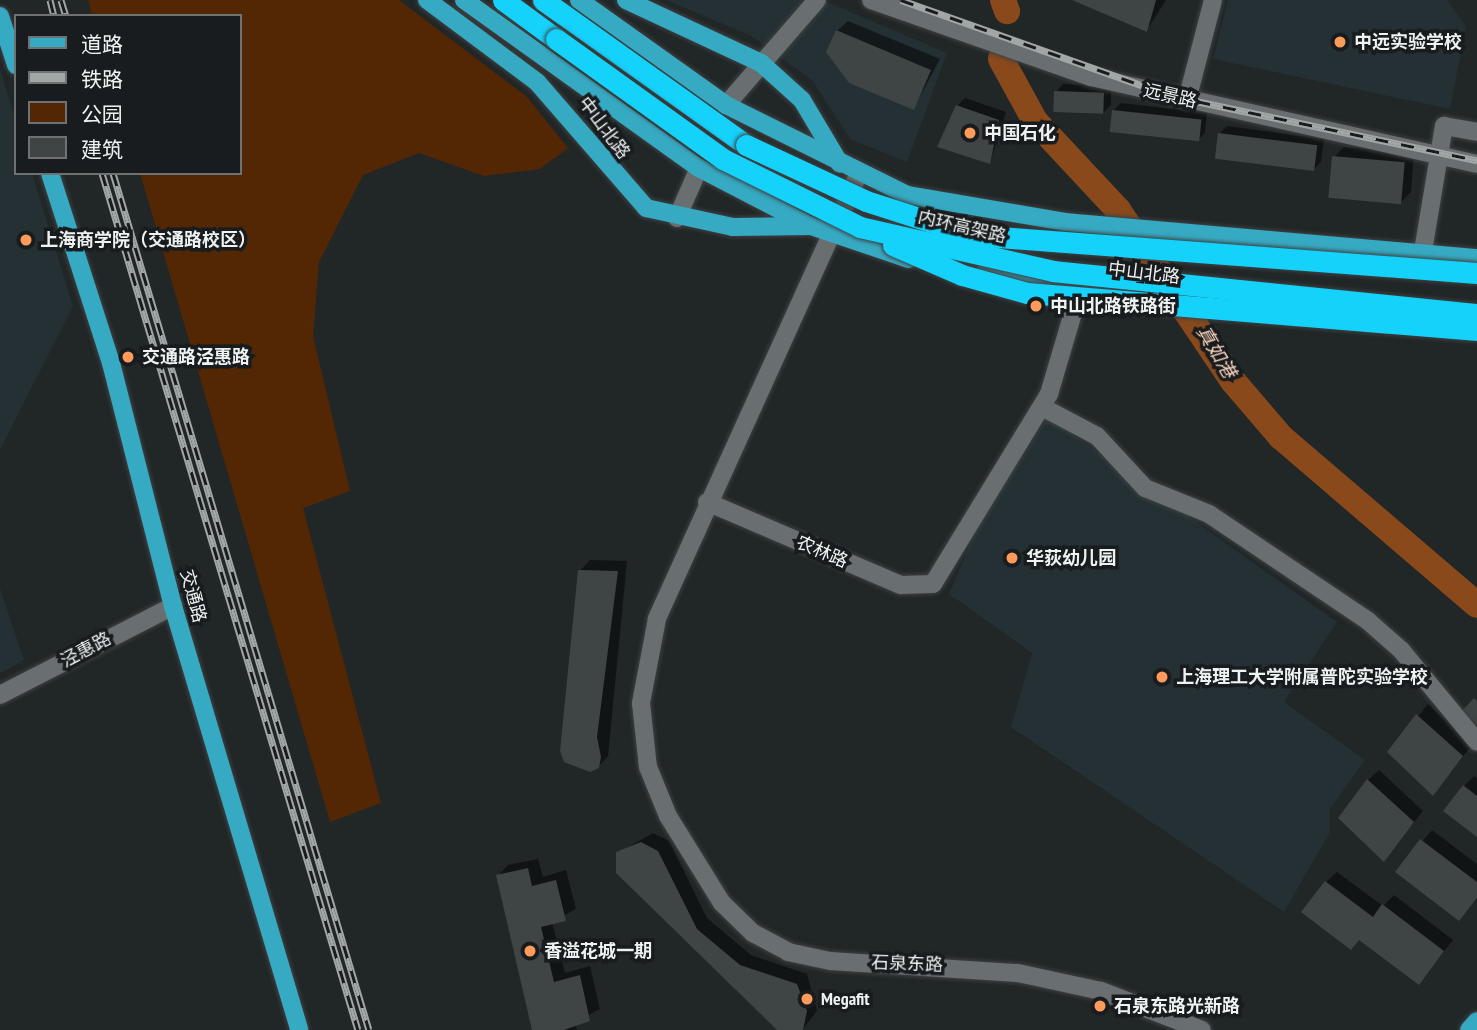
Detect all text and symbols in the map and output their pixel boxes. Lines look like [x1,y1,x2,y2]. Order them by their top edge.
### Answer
legend [14,14,242,175]
text: 道路 [81,31,123,58]
place label: 中远实验学校 [1354,31,1462,53]
marker: 中远实验学校 [1332,34,1348,50]
text: 铁路 [81,66,123,93]
street label: 远景路 [1141,79,1199,113]
street label: 中山北路 [574,93,634,163]
text: 公园 [81,101,123,128]
place label: 中国石化 [984,122,1056,144]
marker: 中国石化 [962,125,978,141]
text: 建筑 [81,136,123,163]
street label: 内环高架路 [916,206,1008,248]
place label: 上海商学院（交通路校区） [40,229,256,251]
marker: 上海商学院（交通路校区） [18,232,34,248]
street label: 中山北路 [1107,258,1181,288]
place label: 中山北路铁路街 [1050,295,1176,317]
marker: 中山北路铁路街 [1028,298,1044,314]
water label: 真如港 [1192,322,1240,382]
place label: 交通路泾惠路 [142,346,250,368]
marker: 交通路泾惠路 [120,349,136,365]
street label: 农林路 [793,532,851,572]
place label: 华荻幼儿园 [1026,547,1116,569]
marker: 华荻幼儿园 [1004,550,1020,566]
street label: 交通路 [176,567,210,625]
street label: 泾惠路 [57,628,115,672]
place label: 上海理工大学附属普陀实验学校 [1176,666,1428,688]
marker: 上海理工大学附属普陀实验学校 [1154,669,1170,685]
place label: 香溢花城一期 [544,940,652,962]
marker: 香溢花城一期 [522,943,538,959]
street label: 石泉东路 [871,952,943,976]
place label: Megafit [821,988,870,1010]
marker: Megafit [799,991,815,1007]
place label: 石泉东路光新路 [1114,995,1240,1017]
marker: 石泉东路光新路 [1092,998,1108,1014]

